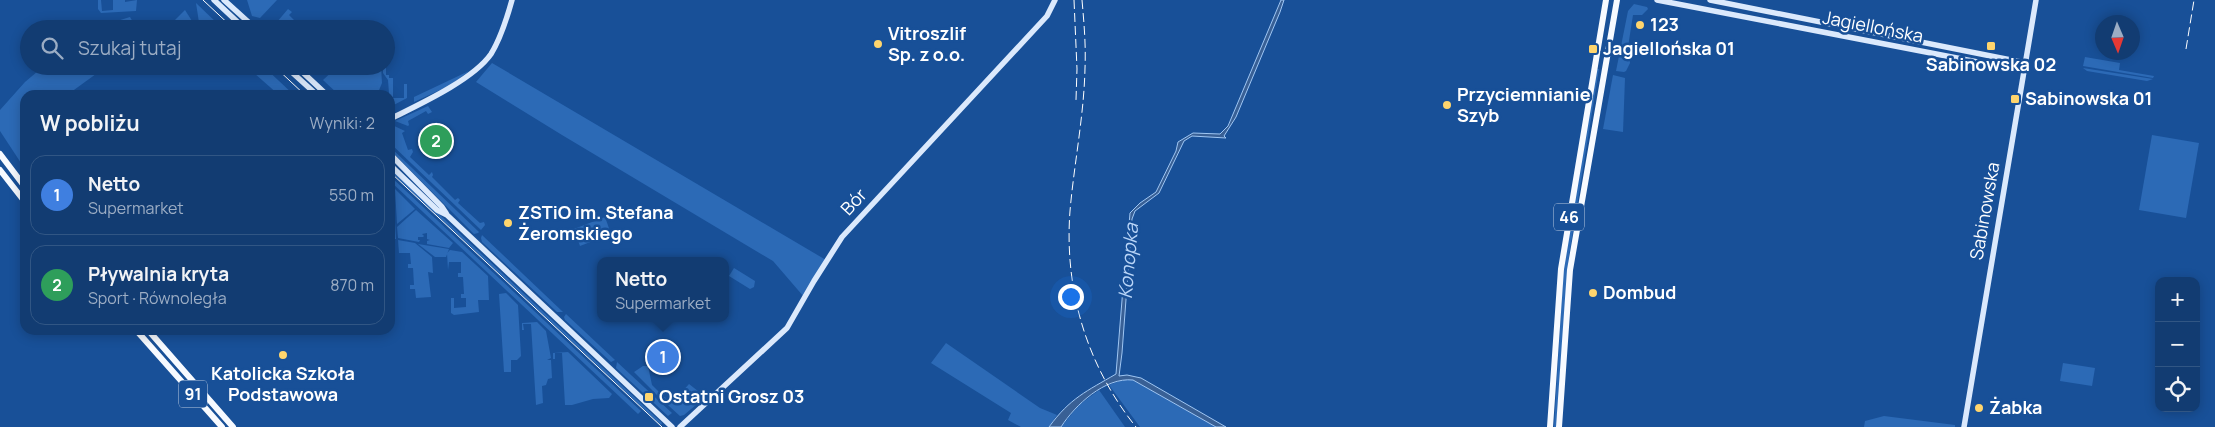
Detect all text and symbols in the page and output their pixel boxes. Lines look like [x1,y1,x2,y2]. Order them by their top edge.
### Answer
street label: Jagiellońska [1821,5,1925,48]
place label: 123 [1650,12,1679,36]
north arrow [2095,15,2140,60]
marker: 123 [1634,19,1646,31]
search box [20,20,395,75]
place label: Vitroszlif Sp. z o.o. [888,21,966,66]
icon: search [38,34,66,62]
text: Szukaj tutaj [78,35,181,61]
place label: Jagiellońska 01 [1603,36,1735,60]
marker: Vitroszlif Sp. z o.o. [872,38,884,50]
marker: Sabinowska 02 [1985,40,1997,52]
marker: Jagiellońska 01 [1587,43,1599,55]
place label: Sabinowska 02 [1926,52,2056,76]
place label: Przyciemnianie Szyb [1457,82,1591,127]
place label: Sabinowska 01 [2025,86,2152,110]
marker: Sabinowska 01 [2009,93,2021,105]
marker: Przyciemnianie Szyb [1441,99,1453,111]
text: W pobliżu [40,109,140,137]
text: Wyniki: 2 [310,112,375,134]
pin: 2 [420,122,452,160]
street label: Sabinowska [1964,160,2004,262]
text: Netto [88,171,140,197]
street label: Bór [835,182,872,220]
text: 1 [53,184,61,206]
text: 550 m [329,184,374,206]
text: Supermarket [88,197,184,219]
place label: ZSTiO im. Stefana Żeromskiego [518,200,674,245]
road number: 46 [1554,203,1584,230]
marker: ZSTiO im. Stefana Żeromskiego [502,217,514,229]
water label: Konopka [1112,221,1144,300]
popup [597,257,729,322]
text: Pływalnia kryta [88,261,229,287]
text: Netto [615,266,667,292]
text: 2 [52,274,62,296]
text: 870 m [330,274,374,296]
map controls [2155,277,2200,412]
button: + [2155,277,2200,322]
place label: Dombud [1603,280,1676,304]
your location [1058,284,1084,310]
text: Sport · Równoległa [88,287,227,309]
marker: Dombud [1587,287,1599,299]
text: Supermarket [615,292,711,314]
button: − [2155,322,2200,367]
pin: 1 [647,338,679,376]
marker: Katolicka Szkoła Podstawowa [277,349,289,361]
place label: Katolicka Szkoła Podstawowa [211,361,355,406]
button: locate [2155,367,2200,412]
road number: 91 [179,380,207,408]
place label: Ostatni Grosz 03 [659,384,804,408]
marker: Ostatni Grosz 03 [643,391,655,403]
place label: Żabka [1989,395,2042,419]
marker: Żabka [1973,402,1985,414]

